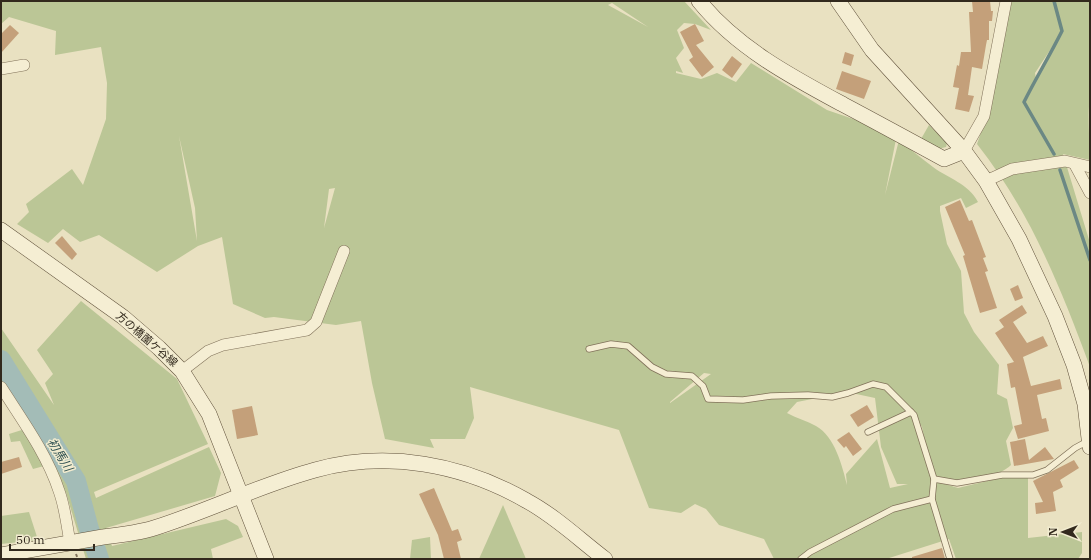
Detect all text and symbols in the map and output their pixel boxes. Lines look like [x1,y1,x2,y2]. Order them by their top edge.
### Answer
street label: 方の橋薗ケ谷線 [113,308,181,370]
water label: 初馬川 [45,435,77,476]
north arrow [1043,512,1083,552]
scale bar [10,526,94,552]
text: N [1046,527,1060,536]
text: 50 m [16,532,45,547]

